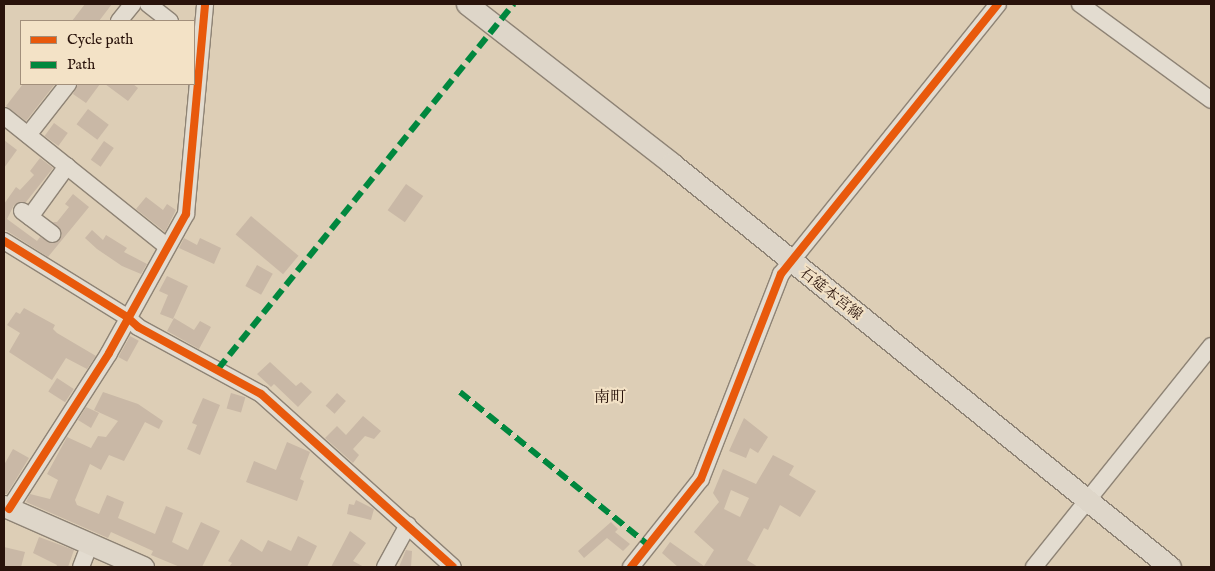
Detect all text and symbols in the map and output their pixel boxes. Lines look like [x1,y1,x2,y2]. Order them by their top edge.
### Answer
legend [20,20,195,85]
text: Cycle path [67,30,133,49]
text: Path [67,55,95,74]
street label: 石筵本宮線 [796,264,866,324]
district label: 南町 [594,388,626,408]

